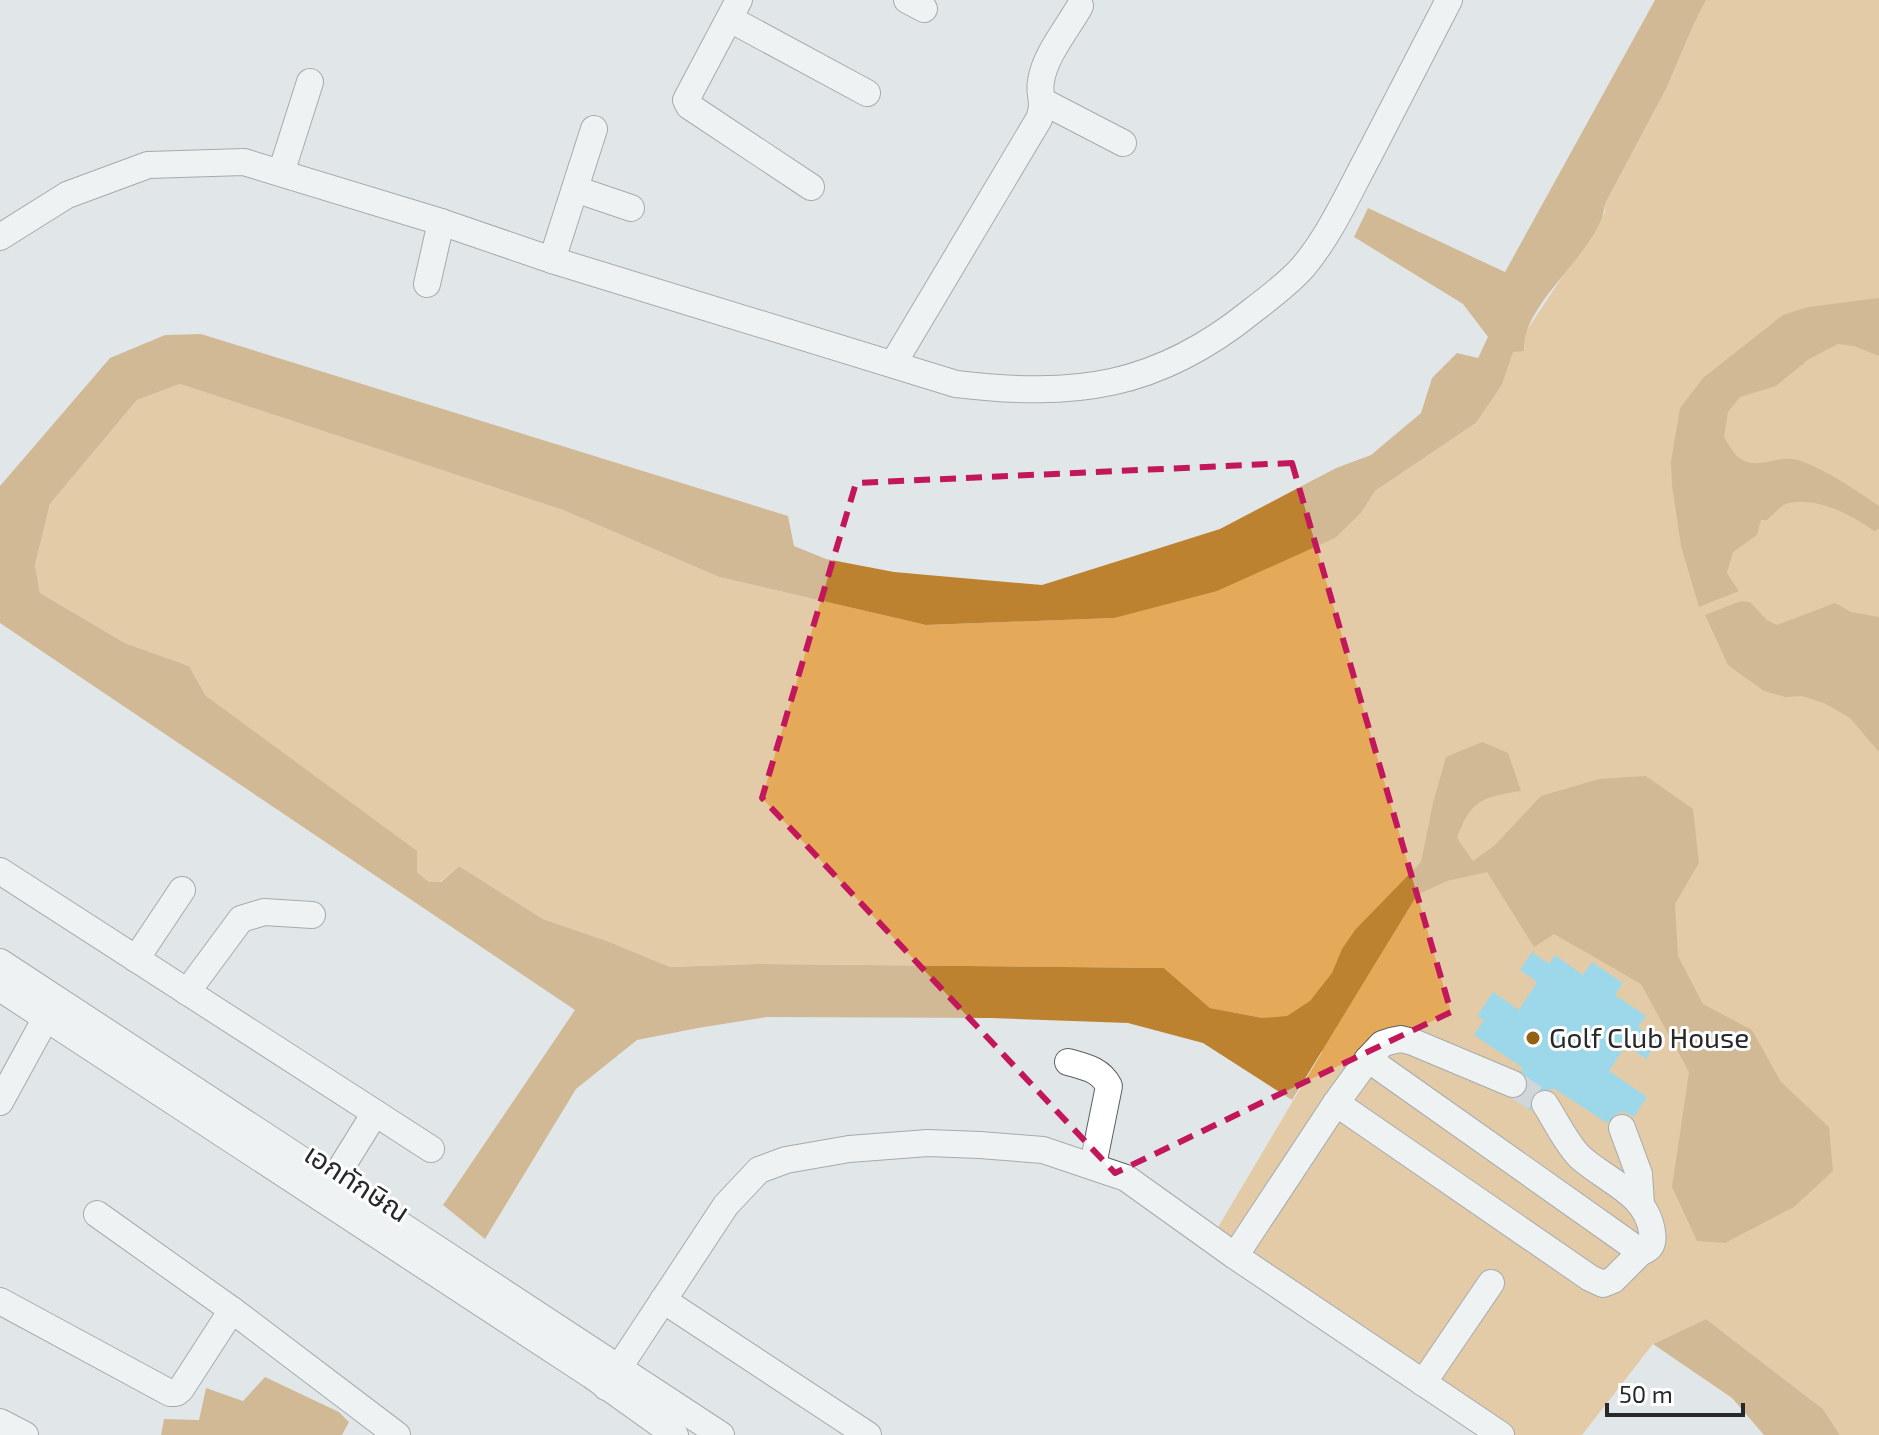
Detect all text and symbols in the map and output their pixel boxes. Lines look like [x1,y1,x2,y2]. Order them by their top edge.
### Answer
place label: Golf Club House [1549,1020,1749,1054]
marker: Golf Club House [1524,1029,1542,1047]
street label: เอกทักษิณ [299,1136,416,1229]
scale bar [1607,1367,1743,1417]
text: 50 m [1619,1379,1673,1408]

